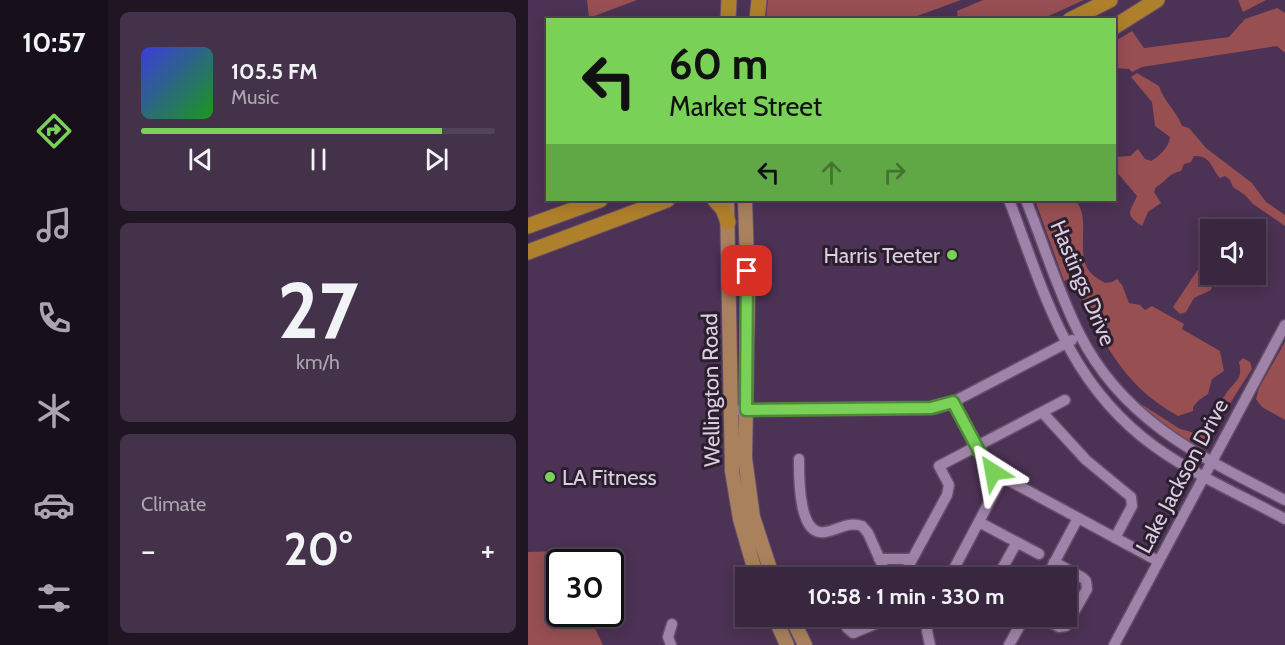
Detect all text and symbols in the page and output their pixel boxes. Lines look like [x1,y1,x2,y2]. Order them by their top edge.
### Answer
text: 10:57 [22,26,86,59]
text: 60 m [669,38,768,90]
icon: left [570,42,648,120]
text: 105.5 FM [231,58,318,85]
text: Music [231,85,279,109]
text: Market Street [669,90,822,123]
icon: directions [33,110,75,152]
icon: previous [184,143,217,176]
icon: pause [302,143,335,176]
icon: next [420,143,453,176]
icon: left [752,156,785,189]
icon: ahead [815,156,848,189]
icon: right [878,156,911,189]
icon: music [33,204,75,246]
street label: Hastings Drive [1044,216,1122,350]
map controls [1200,219,1266,285]
button: sound [1200,219,1266,285]
place label: Harris Teeter [823,242,940,269]
pin [721,245,772,296]
marker: Harris Teeter [945,248,959,262]
icon: arrive [730,254,763,287]
text: 27 [277,263,359,358]
icon: phone [33,297,75,339]
street label: Wellington Road [696,313,726,467]
text: km/h [296,350,340,374]
icon: climate [33,390,75,432]
street label: Lake Jackson Drive [1130,394,1234,558]
position arrow [961,440,1025,504]
place label: LA Fitness [562,464,657,491]
marker: LA Fitness [543,470,557,484]
icon: car [33,484,75,526]
text: Climate [141,492,206,516]
text: 20° [284,522,352,576]
text: − [141,530,156,570]
text: + [480,530,495,570]
speed limit sign: 30 [546,549,624,627]
icon: filters [33,577,75,619]
text: 10:58 · 1 min · 330 m [808,583,1004,610]

